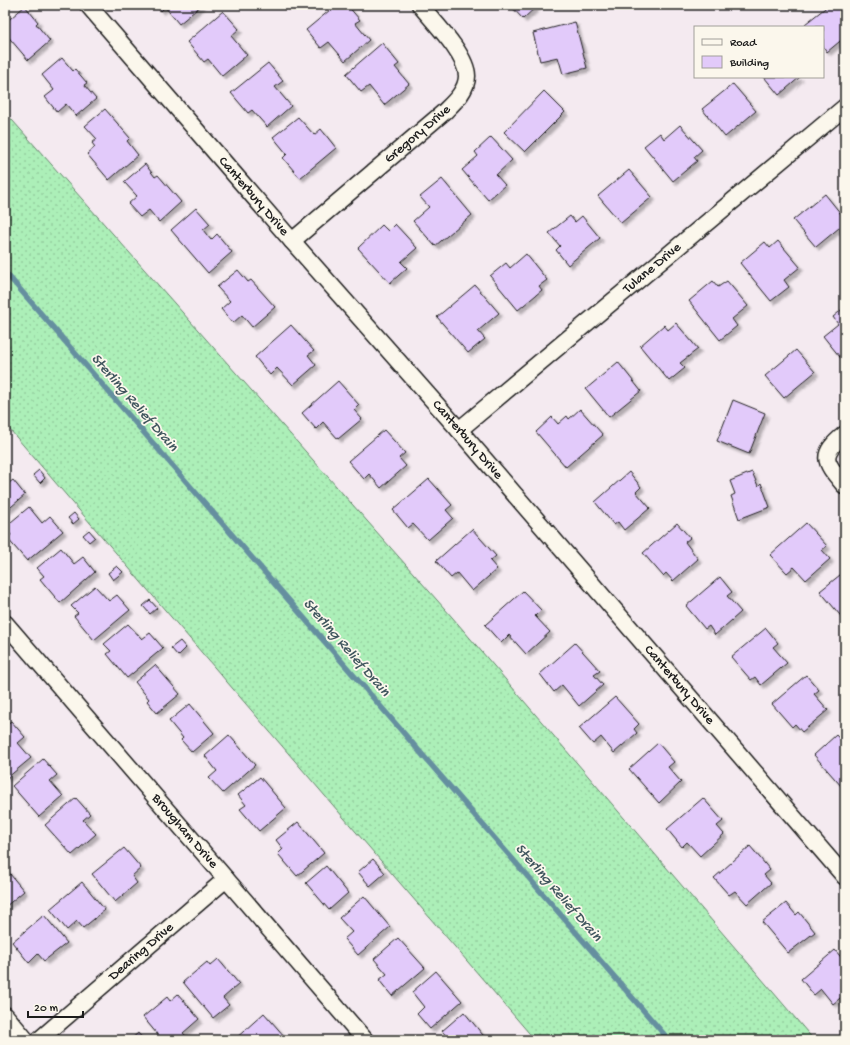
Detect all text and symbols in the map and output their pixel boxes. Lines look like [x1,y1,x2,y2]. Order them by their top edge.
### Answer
legend [694,26,824,78]
text: Road [730,37,757,51]
text: Building [729,57,769,71]
street label: Gregory Drive [381,101,455,167]
street label: Canterbury Drive [214,153,293,240]
street label: Tulane Drive [619,239,685,298]
water label: Sterling Relief Drain [87,350,182,456]
street label: Canterbury Drive [428,397,507,484]
water label: Sterling Relief Drain [299,595,394,701]
street label: Canterbury Drive [640,642,719,729]
street label: Brougham Drive [147,790,222,873]
water label: Sterling Relief Drain [511,840,606,946]
street label: Dearing Drive [104,919,178,985]
scale bar [28,993,83,1019]
text: 20 m [34,1002,59,1016]

